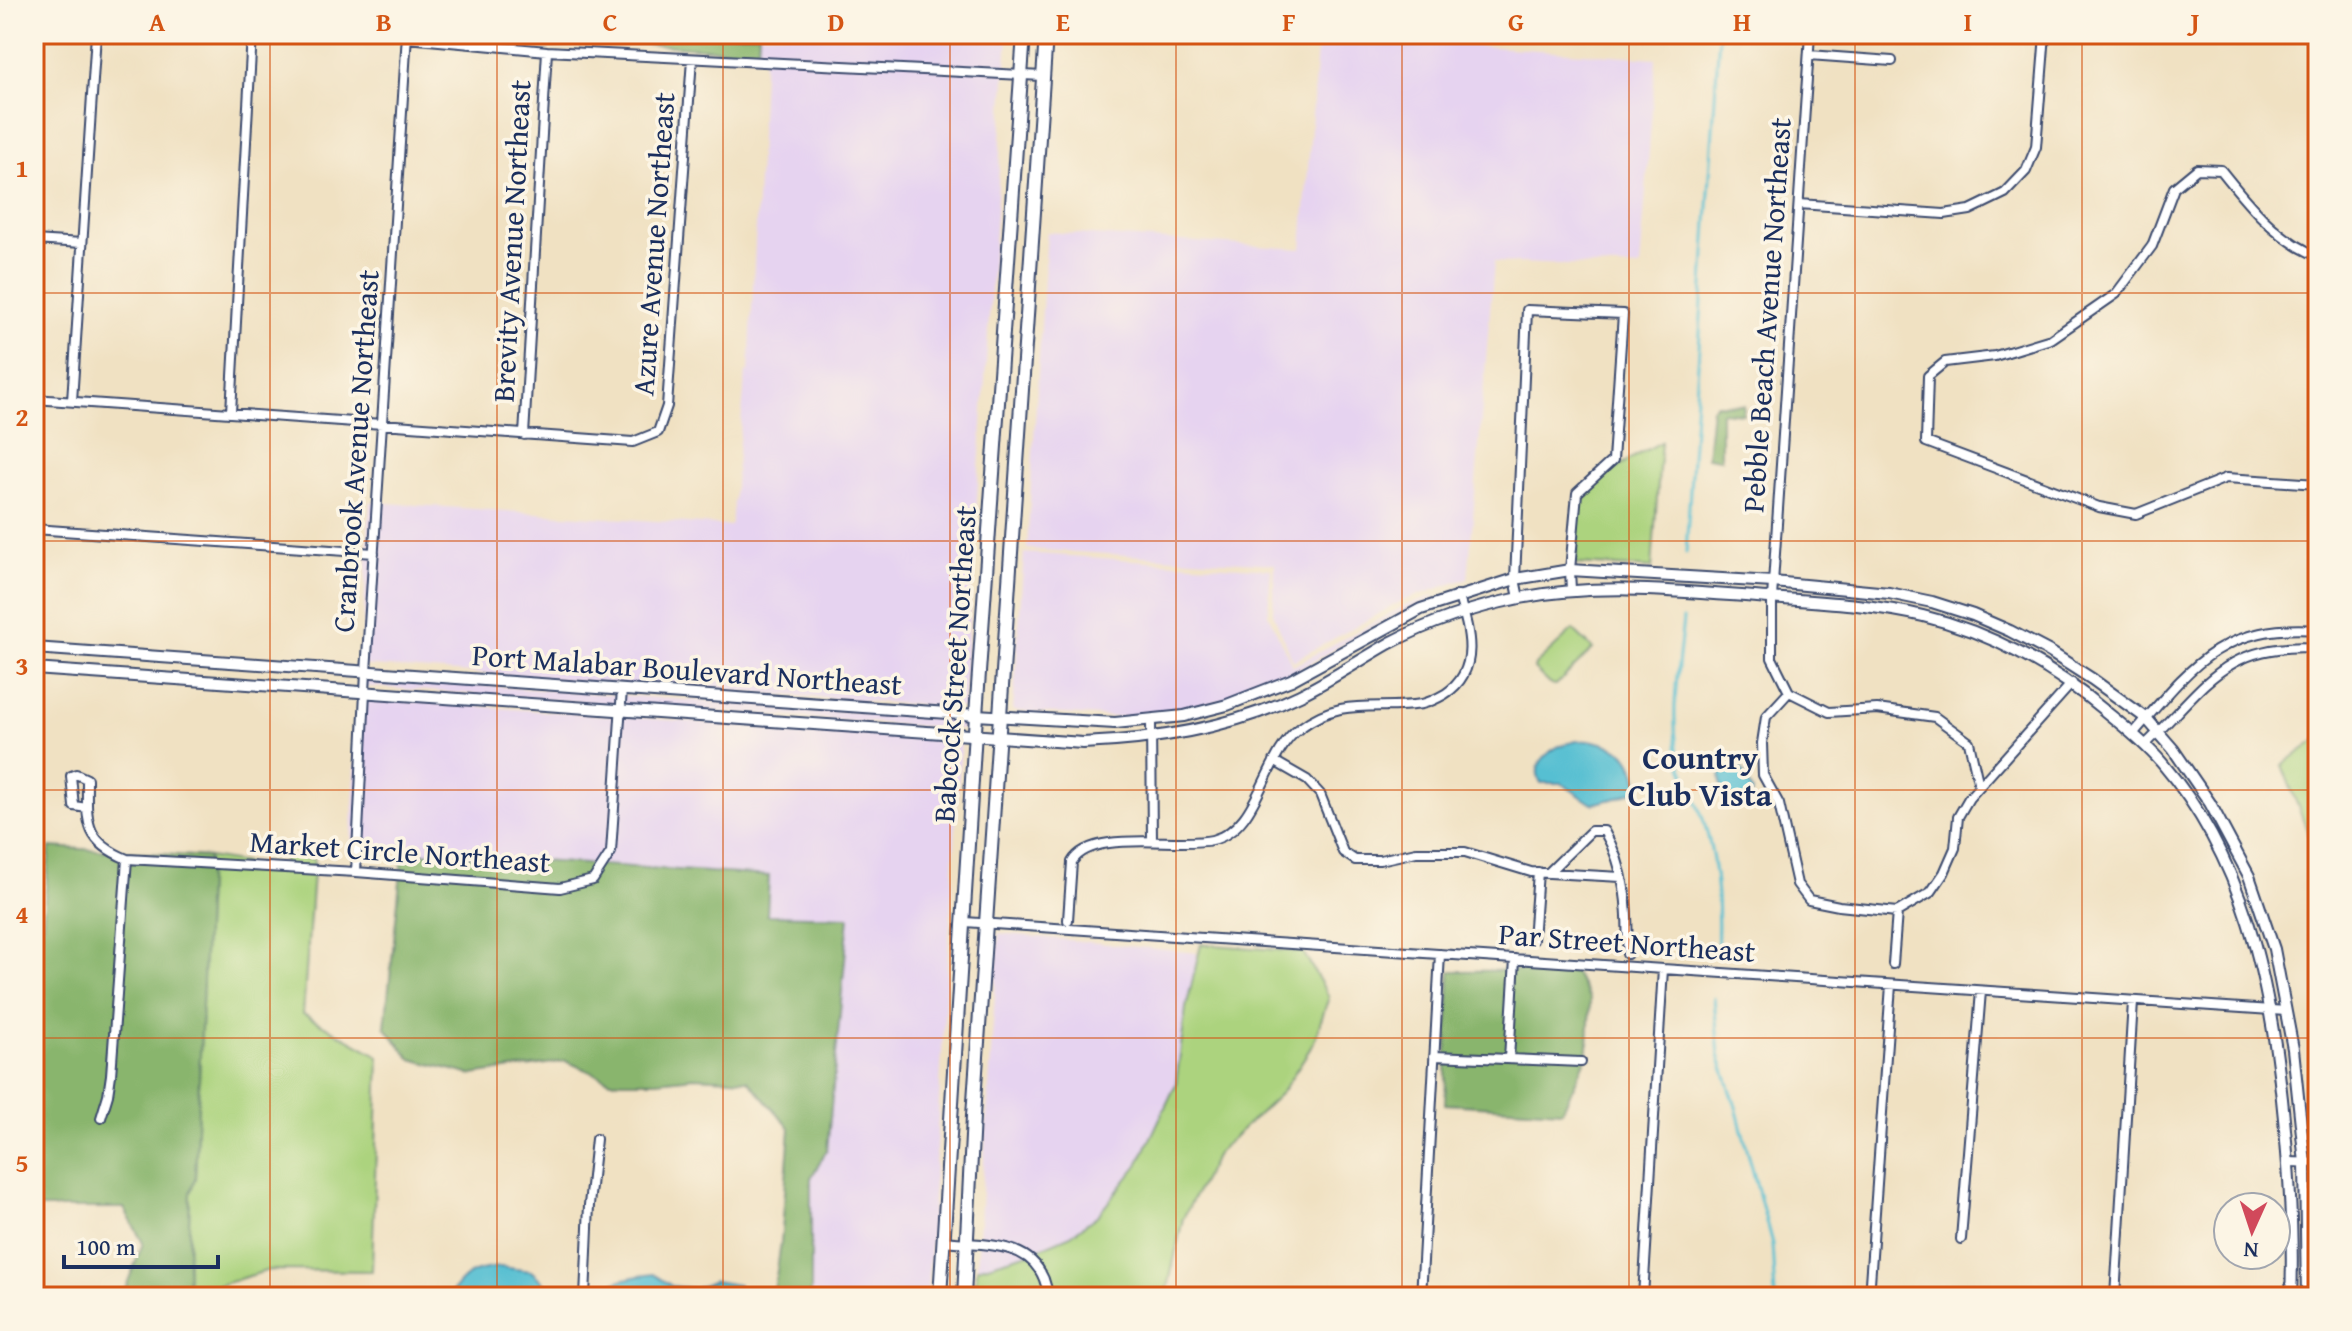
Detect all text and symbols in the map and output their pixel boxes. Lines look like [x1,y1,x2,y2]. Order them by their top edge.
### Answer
text: A [149,2,166,41]
text: B [376,2,392,41]
text: C [603,2,617,41]
text: D [828,2,844,41]
text: E [1056,2,1070,41]
text: F [1282,2,1296,41]
text: G [1508,2,1524,41]
text: H [1733,2,1751,41]
text: I [1964,2,1972,41]
text: J [2187,2,2200,41]
street label: Brevity Avenue Northeast [481,78,541,403]
street label: Azure Avenue Northeast [620,90,686,397]
street label: Pebble Beach Avenue Northeast [1730,115,1802,514]
text: 1 [15,148,29,187]
street label: Cranbrook Avenue Northeast [320,268,390,634]
text: 2 [15,397,29,436]
street label: Babcock Street Northeast [921,503,987,824]
street label: Port Malabar Boulevard Northeast [471,632,904,706]
text: 3 [15,646,29,685]
district label: Country Club Vista [1628,734,1773,818]
street label: Market Circle Northeast [248,819,552,883]
text: 4 [15,894,29,933]
street label: Par Street Northeast [1497,911,1757,973]
text: 5 [15,1143,29,1182]
north arrow [2212,1191,2292,1271]
scale bar [64,1219,218,1269]
text: 100 m [76,1229,136,1264]
text: N [2242,1235,2259,1267]

